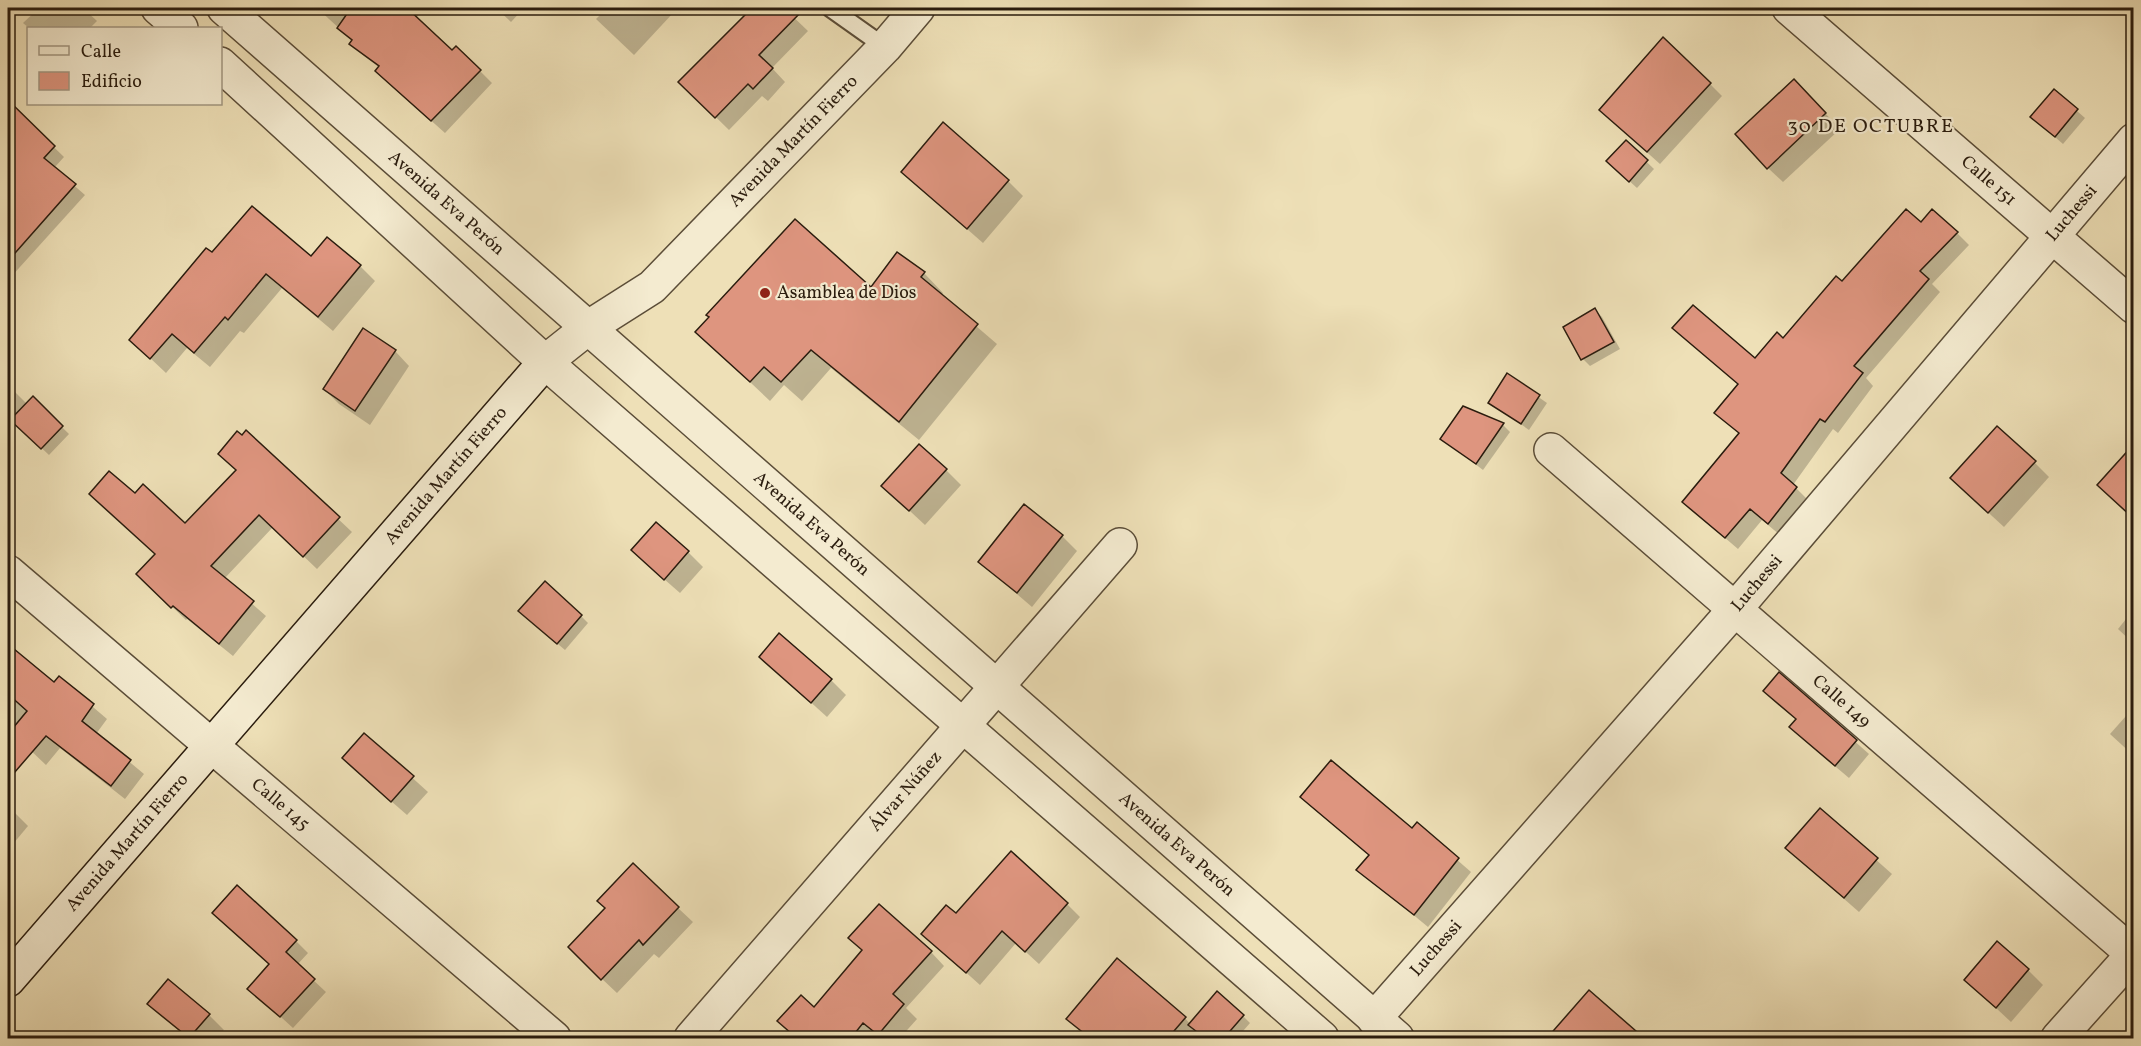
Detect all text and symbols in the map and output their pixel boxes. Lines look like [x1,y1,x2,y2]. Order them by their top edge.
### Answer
legend [27,27,222,105]
text: Calle [81,40,121,65]
street label: Avenida Martín Fierro [723,69,864,213]
text: Edificio [81,70,142,95]
district label: 30 DE OCTUBRE [1787,113,1955,141]
street label: Avenida Eva Perón [383,145,510,262]
street label: Calle 151 [1955,150,2022,212]
street label: Luchessi [2040,179,2103,247]
place label: Asamblea de Dios [777,281,917,306]
marker: Asamblea de Dios [758,286,772,300]
street label: Avenida Martín Fierro [379,401,513,550]
street label: Avenida Eva Perón [748,466,876,582]
street label: Luchessi [1725,549,1788,617]
street label: Calle 149 [1807,669,1876,734]
street label: Álvar Núñez [864,746,948,837]
street label: Avenida Martín Fierro [60,768,195,917]
street label: Calle 145 [246,772,315,836]
street label: Avenida Eva Perón [1113,786,1241,903]
street label: Luchessi [1404,915,1468,982]

